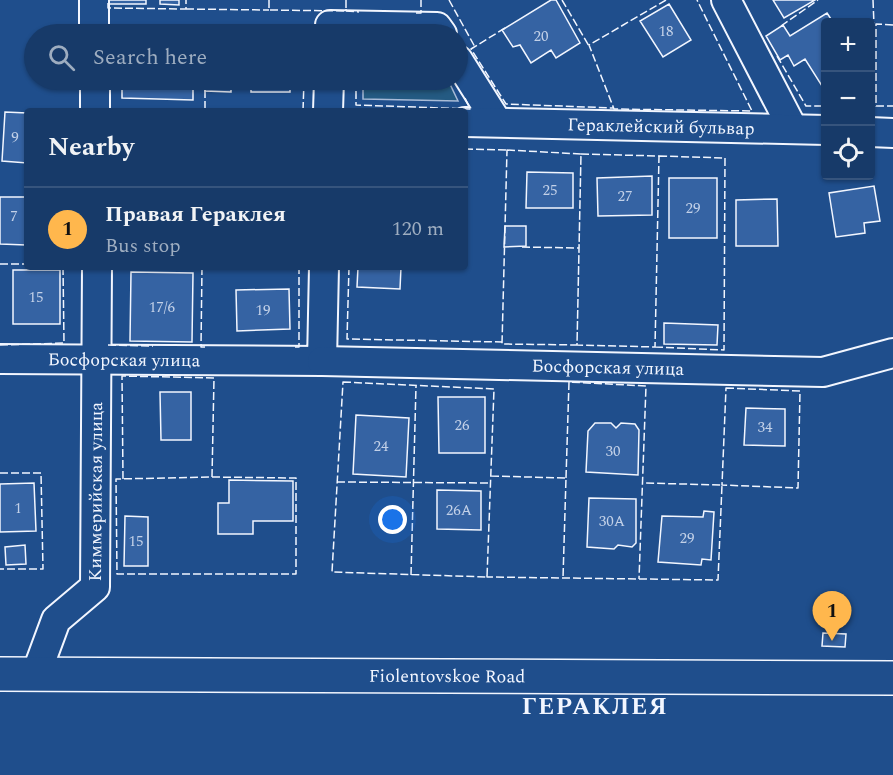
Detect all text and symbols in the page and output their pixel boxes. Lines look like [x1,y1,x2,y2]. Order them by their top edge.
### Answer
map controls [821,18,875,180]
button: + [821,18,875,72]
house number: 18 [658,20,674,43]
search box [24,24,468,90]
house number: 20 [533,25,549,48]
icon: search [45,41,78,74]
text: Search here [93,41,207,74]
button: − [821,72,875,126]
street label: Гераклейский бульвар [567,111,755,142]
house number: 9 [11,126,19,149]
button: locate [821,126,875,180]
text: Nearby [48,127,134,167]
house number: 25 [542,179,558,202]
house number: 27 [617,185,633,208]
house number: 29 [685,197,701,220]
text: Правая Гераклея [105,198,286,231]
house number: 7 [10,205,18,228]
text: 1 [62,214,73,244]
text: 120 m [392,214,444,244]
text: Bus stop [105,231,181,261]
house number: 15 [28,286,44,309]
house number: 17/6 [149,296,176,319]
house number: 19 [255,299,271,322]
street label: Босфорская улица [48,346,201,374]
street label: Босфорская улица [531,352,685,382]
street label: Киммерийская улица [82,402,110,582]
house number: 26 [454,414,470,437]
house number: 34 [757,416,773,439]
house number: 24 [373,435,389,458]
house number: 30 [605,440,621,463]
house number: 1 [14,497,22,520]
house number: 26А [446,499,472,522]
your location [378,505,407,534]
house number: 30А [599,510,625,533]
house number: 29 [679,527,695,550]
house number: 15 [128,530,144,553]
pin: 1 [812,592,852,641]
street label: Fiolentovskoe Road [369,662,525,690]
district label: ГЕРАКЛЕЯ [522,689,668,725]

